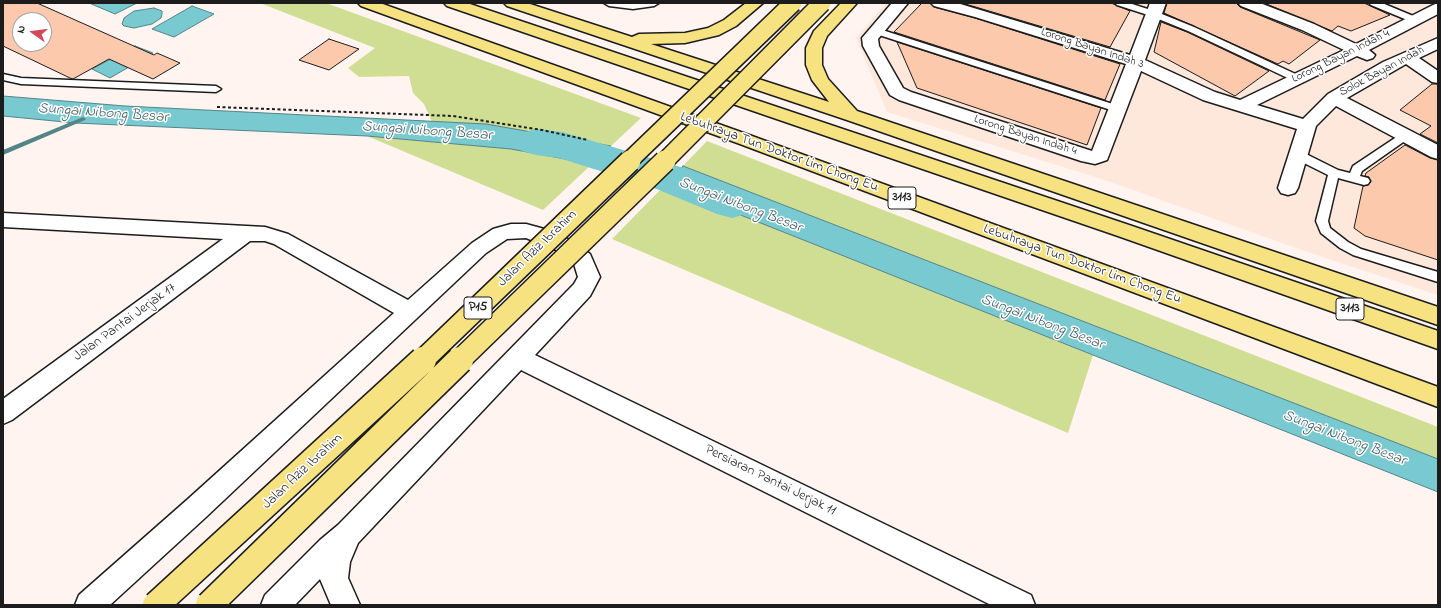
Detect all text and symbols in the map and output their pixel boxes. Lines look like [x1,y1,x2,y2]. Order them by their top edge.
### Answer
north arrow [12,12,52,52]
text: N [13,24,30,35]
street label: Lorong Bayan Indah 3 [1039,26,1145,72]
street label: Lorong Bayan Indah 4 [1290,27,1392,87]
street label: Solok Bayan Indah [1337,44,1427,100]
water label: Sungai Nibong Besar [37,100,169,128]
street label: Lebuhraya Tun Doktor Lim Chong Eu [678,109,880,197]
street label: Lorong Bayan Indah 4 [972,113,1078,159]
water label: Sungai Nibong Besar [361,118,493,146]
water label: Sungai Nibong Besar [676,174,804,238]
road number: 3113 [888,187,916,209]
street label: Jalan Aziz Ibrahim [495,207,581,291]
street label: Lebuhraya Tun Doktor Lim Chong Eu [981,221,1183,309]
street label: Jalan Pantai Jerjak 17 [71,280,179,366]
water label: Sungai Nibong Besar [978,291,1106,355]
road number: P15 [464,297,492,319]
road number: 3113 [1336,298,1364,320]
water label: Sungai Nibong Besar [1280,407,1408,471]
street label: Jalan Aziz Ibrahim [259,430,347,514]
street label: Persiaran Pantai Jerjak 11 [702,442,838,520]

